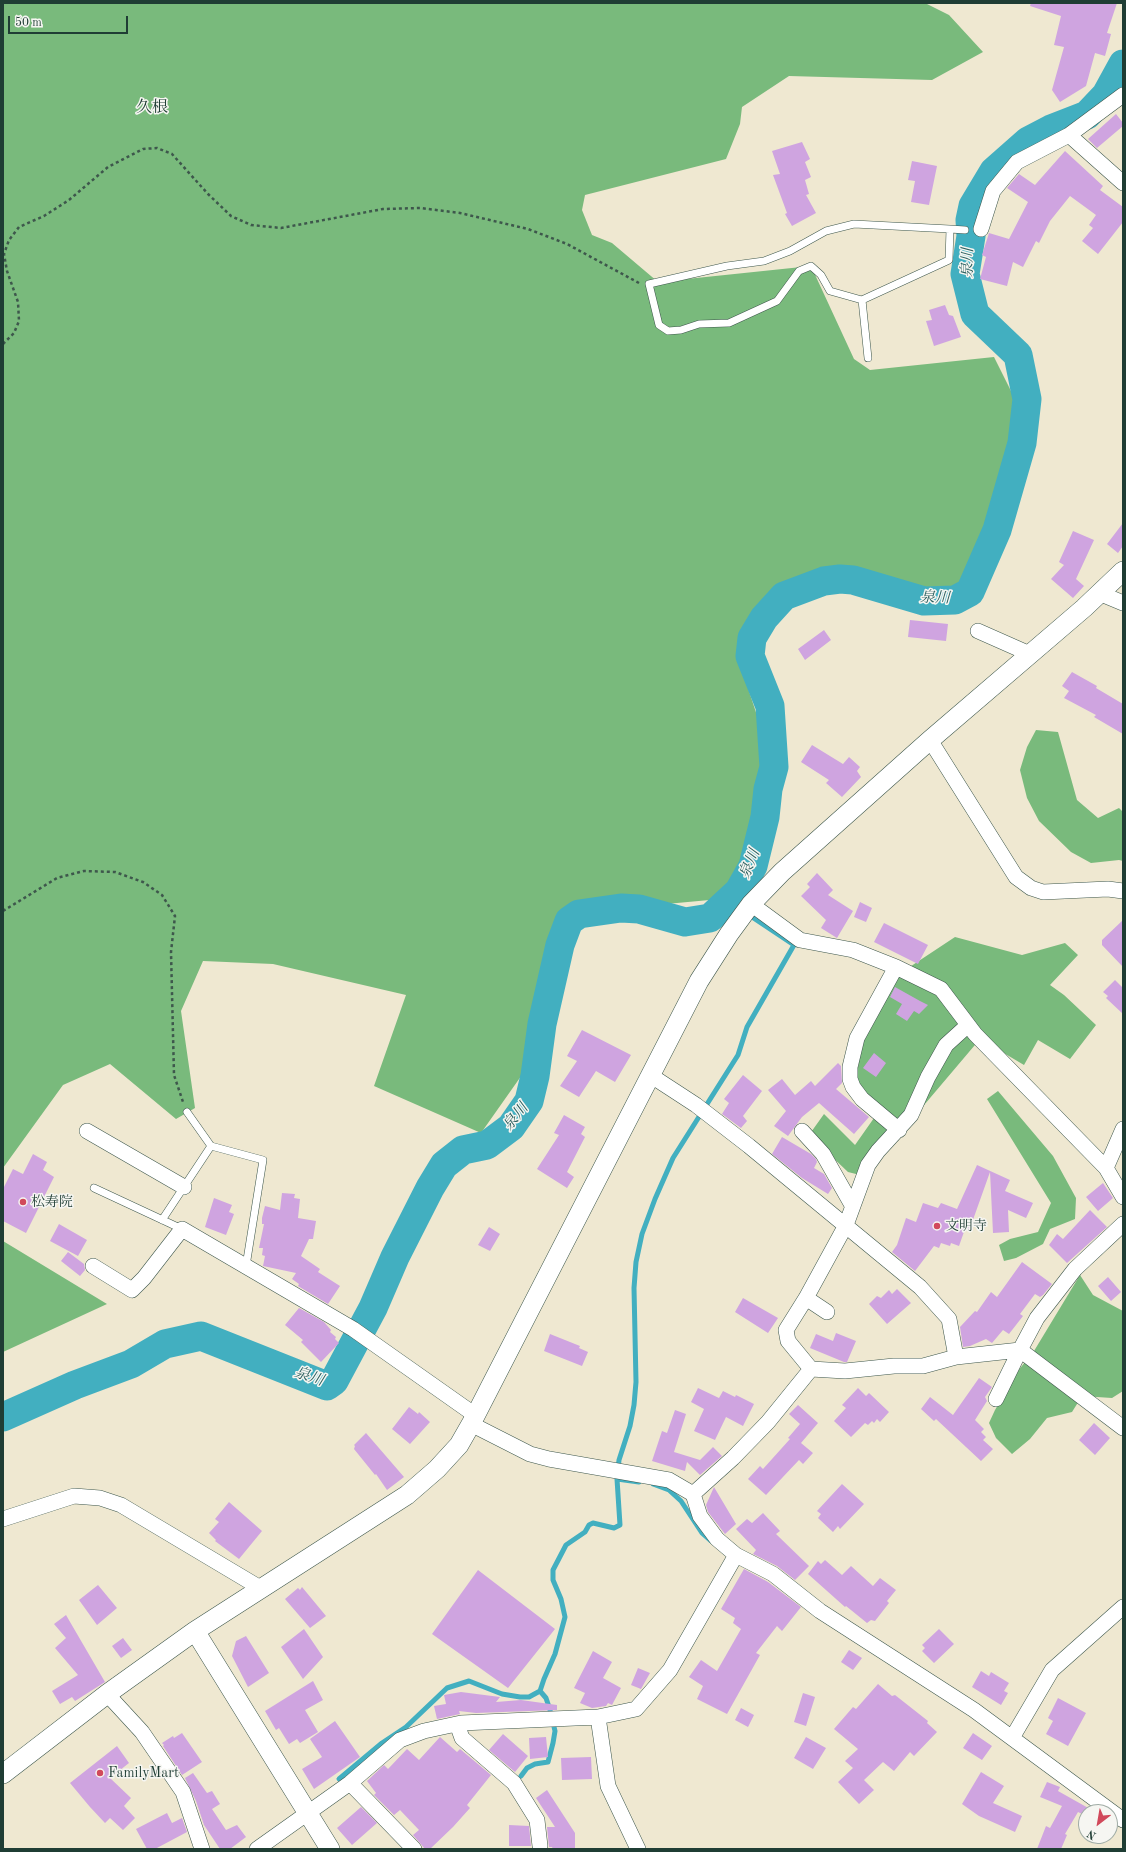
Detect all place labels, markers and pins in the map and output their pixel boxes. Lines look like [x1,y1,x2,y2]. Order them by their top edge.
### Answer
place label: 松寿院 [31,1194,73,1210]
marker: 松寿院 [18,1197,28,1207]
place label: 文明寺 [945,1218,987,1234]
marker: 文明寺 [932,1221,942,1231]
place label: FamilyMart [108,1765,179,1781]
marker: FamilyMart [95,1768,105,1778]

